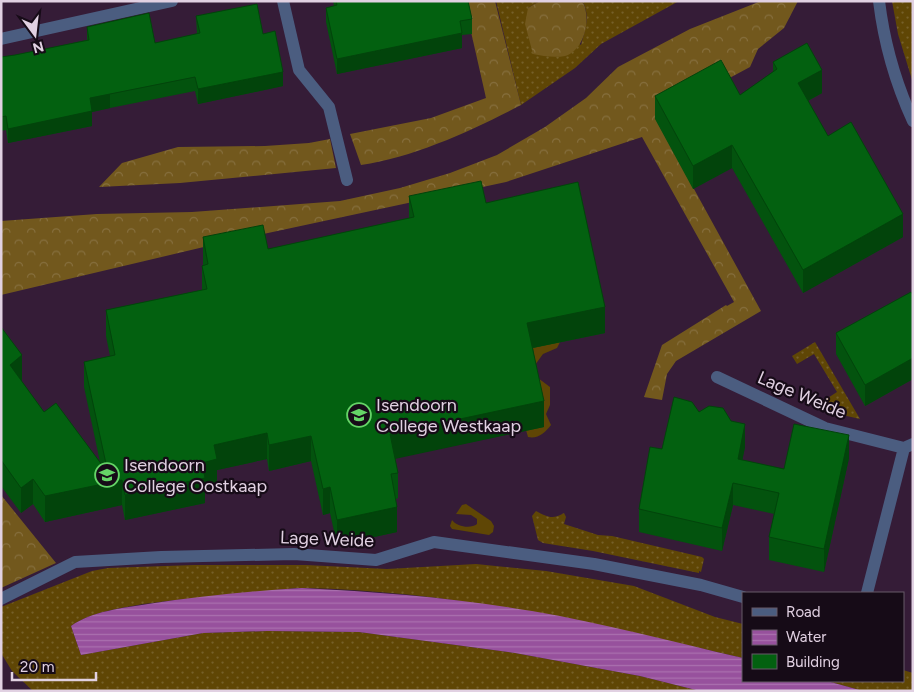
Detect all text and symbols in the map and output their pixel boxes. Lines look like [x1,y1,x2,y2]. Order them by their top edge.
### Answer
north arrow [10,10,60,60]
text: N [31,37,46,57]
street label: Lage Weide [754,366,850,424]
place label: Isendoorn College Westkaap [376,394,521,437]
school or university icon: Isendoorn College Westkaap [346,402,372,428]
place label: Isendoorn College Oostkaap [124,454,267,497]
school or university icon: Isendoorn College Oostkaap [94,462,120,488]
street label: Lage Weide [279,526,375,552]
legend [742,592,904,682]
text: Road [786,603,821,621]
text: Water [786,628,826,646]
scale bar [12,650,96,682]
text: Building [786,653,840,671]
text: 20 m [20,658,54,676]

